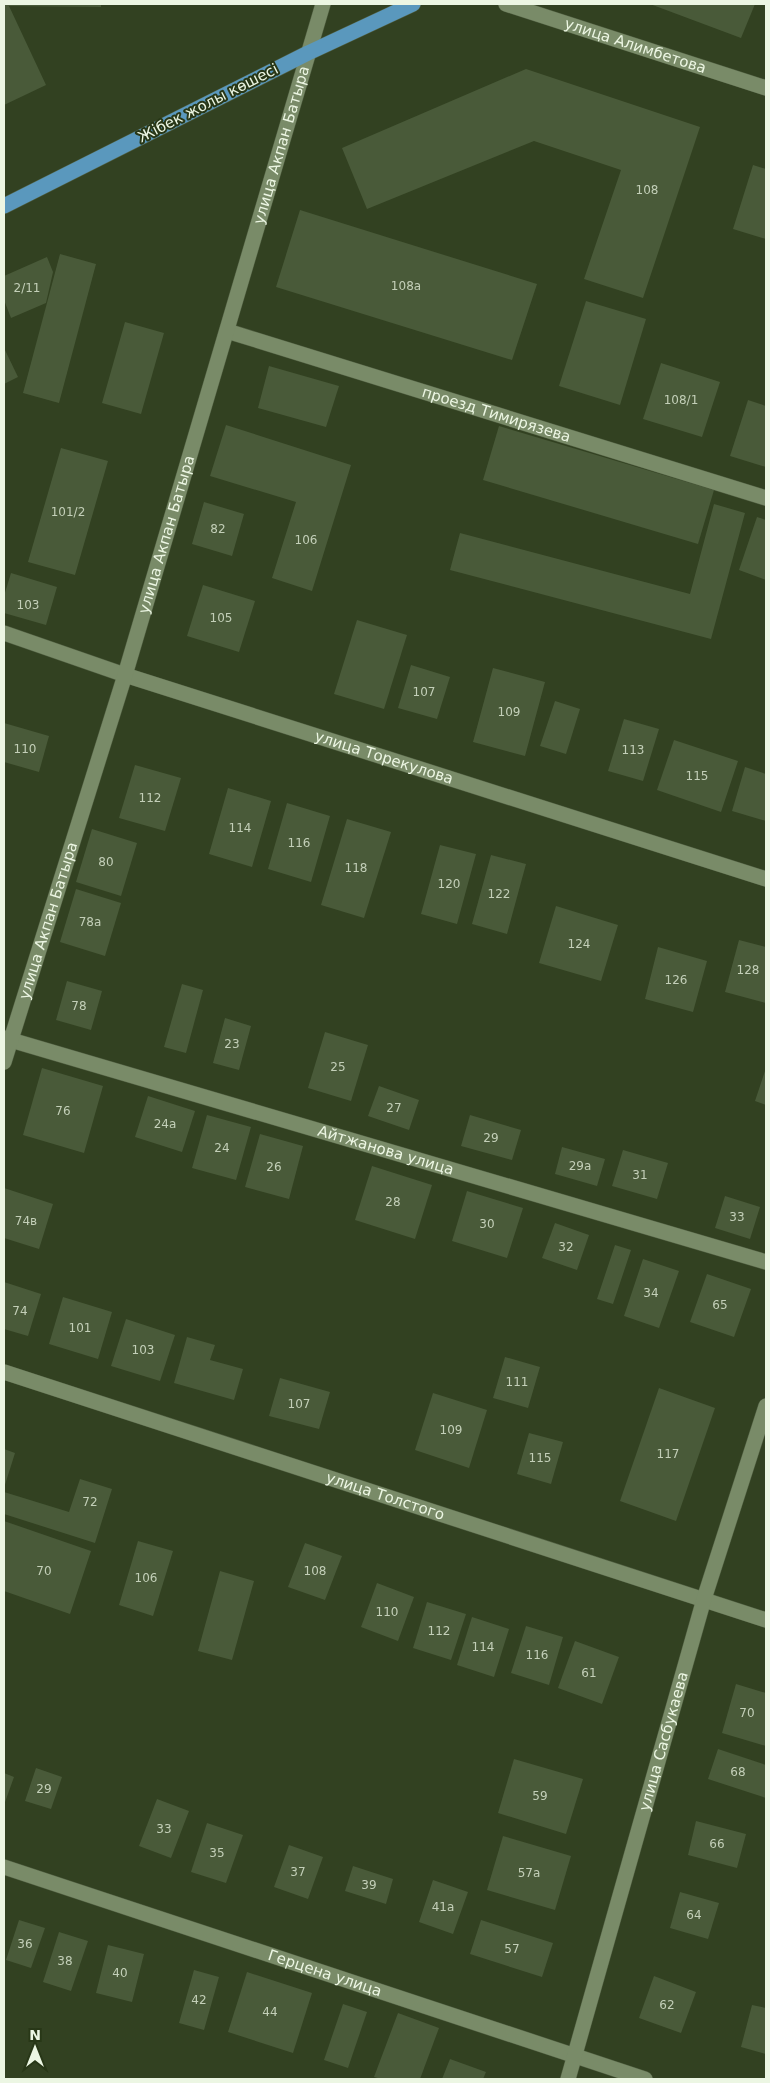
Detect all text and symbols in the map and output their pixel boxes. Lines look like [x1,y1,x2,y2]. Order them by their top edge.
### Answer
street label: улица Алимбетова [562,15,709,77]
street label: Жібек жолы көшесі [135,60,281,146]
street label: улица Акпан Батыра [250,64,313,226]
house number: 108 [636,183,658,197]
house number: 108а [391,279,421,293]
house number: 2/11 [14,281,40,295]
street label: проезд Тимирязева [420,383,573,446]
house number: 108/1 [664,393,698,407]
street label: улица Акпан Батыра [135,453,198,616]
house number: 101/2 [51,505,85,519]
house number: 82 [210,522,226,536]
house number: 106 [295,533,317,547]
house number: 103 [17,598,39,612]
house number: 105 [210,611,232,625]
house number: 107 [413,685,435,699]
house number: 109 [498,705,520,719]
street label: улица Торекулова [313,727,456,788]
house number: 110 [14,742,36,756]
house number: 113 [622,743,644,757]
house number: 115 [686,769,708,783]
house number: 112 [139,791,161,805]
house number: 114 [229,821,251,835]
house number: 116 [288,836,310,850]
street label: улица Акпан Батыра [15,840,81,1002]
house number: 80 [98,855,114,869]
house number: 118 [345,861,367,875]
house number: 120 [438,877,460,891]
house number: 122 [488,887,510,901]
house number: 78а [79,915,101,929]
house number: 124 [568,937,590,951]
house number: 128 [737,963,759,977]
house number: 126 [665,973,687,987]
house number: 78 [71,999,87,1013]
house number: 23 [224,1037,240,1051]
house number: 25 [330,1060,346,1074]
house number: 27 [386,1101,402,1115]
house number: 76 [55,1104,71,1118]
house number: 24а [154,1117,176,1131]
street label: Айтжанова улица [316,1122,456,1179]
house number: 29 [483,1131,499,1145]
house number: 24 [214,1141,230,1155]
house number: 29а [569,1159,591,1173]
house number: 26 [266,1160,282,1174]
house number: 31 [632,1168,648,1182]
house number: 28 [385,1195,401,1209]
house number: 33 [729,1210,745,1224]
house number: 74в [15,1214,37,1228]
house number: 30 [479,1217,495,1231]
house number: 32 [558,1240,574,1254]
house number: 34 [643,1286,659,1300]
house number: 65 [712,1298,728,1312]
house number: 74 [12,1304,28,1318]
house number: 101 [69,1321,91,1335]
house number: 103 [132,1343,154,1357]
house number: 111 [506,1375,528,1389]
house number: 107 [288,1397,310,1411]
house number: 109 [440,1423,462,1437]
house number: 117 [657,1447,679,1461]
house number: 115 [529,1451,551,1465]
street label: улица Толстого [324,1468,447,1524]
house number: 72 [82,1495,98,1509]
house number: 70 [36,1564,52,1578]
house number: 108 [304,1564,326,1578]
house number: 106 [135,1571,157,1585]
house number: 110 [376,1605,398,1619]
house number: 112 [428,1624,450,1638]
house number: 114 [472,1640,494,1654]
house number: 116 [526,1648,548,1662]
house number: 61 [581,1666,597,1680]
street label: улица Сасбукаева [635,1670,692,1813]
house number: 70 [739,1706,755,1720]
house number: 68 [730,1765,746,1779]
house number: 29 [36,1782,52,1796]
house number: 59 [532,1789,548,1803]
house number: 33 [156,1822,172,1836]
house number: 66 [709,1837,725,1851]
house number: 35 [209,1846,225,1860]
house number: 37 [290,1865,306,1879]
house number: 57а [518,1866,540,1880]
house number: 39 [361,1878,377,1892]
house number: 41а [432,1900,454,1914]
house number: 64 [686,1908,702,1922]
house number: 36 [17,1937,33,1951]
house number: 57 [504,1942,520,1956]
street label: Герцена улица [266,1946,384,2000]
house number: 38 [57,1954,73,1968]
house number: 40 [112,1966,128,1980]
house number: 42 [191,1993,207,2007]
house number: 62 [659,1998,675,2012]
house number: 44 [262,2005,278,2019]
north arrow [10,2023,60,2073]
text: N [29,2027,41,2043]

